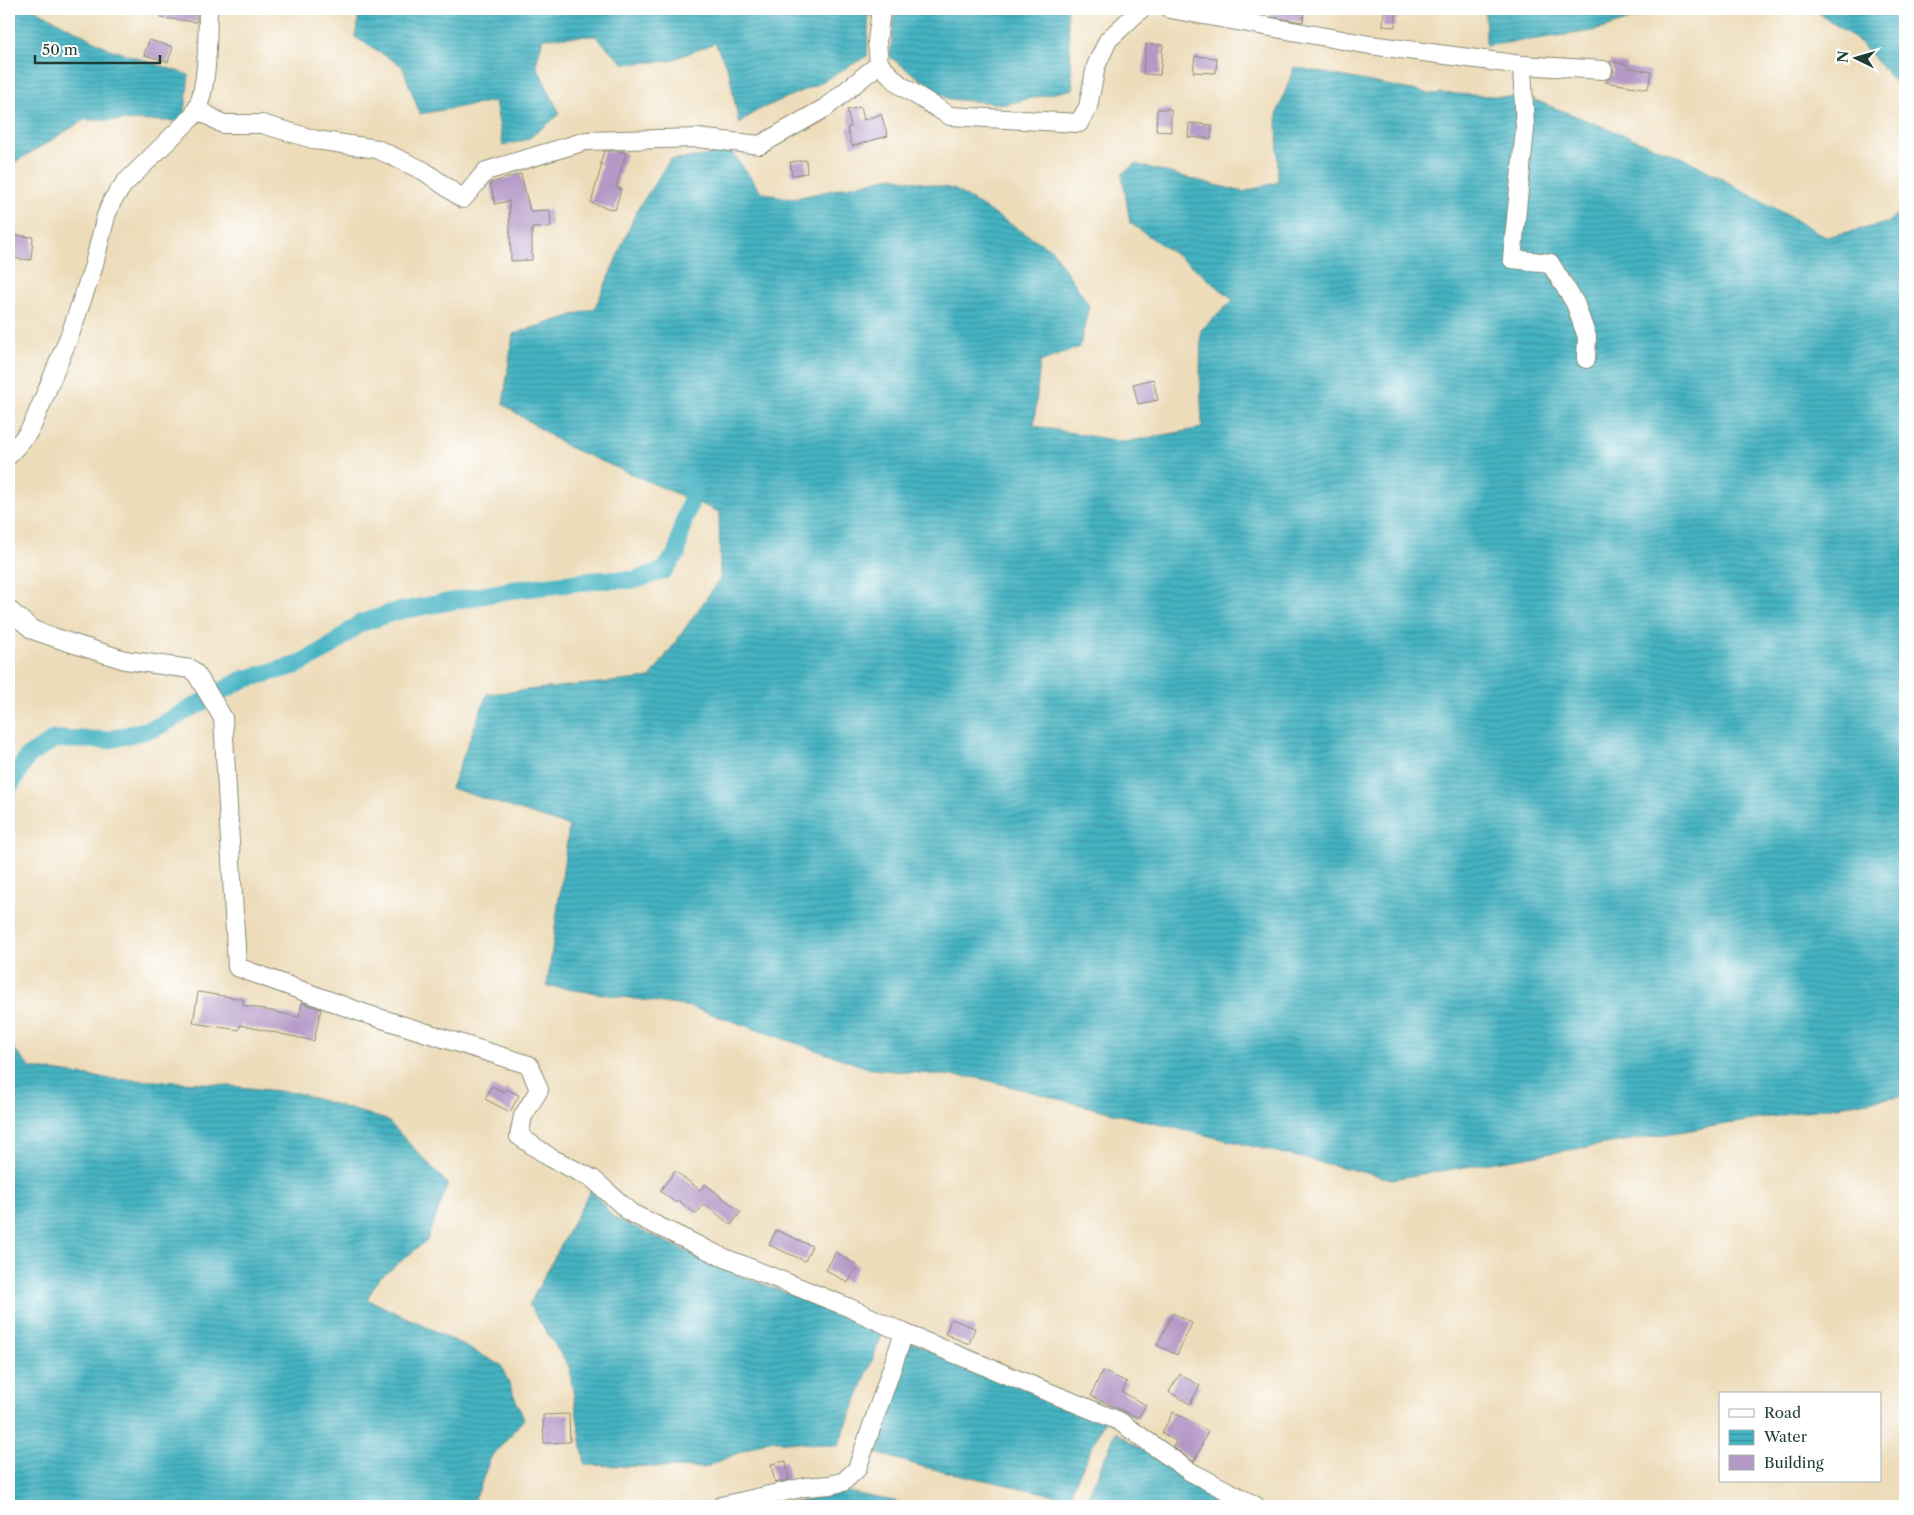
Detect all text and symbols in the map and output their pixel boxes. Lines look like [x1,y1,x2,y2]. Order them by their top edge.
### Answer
scale bar [35,32,160,64]
north arrow [1832,32,1882,82]
text: 50 m [42,40,78,59]
text: N [1834,50,1853,64]
legend [1719,1392,1882,1482]
text: Road [1764,1403,1801,1422]
text: Water [1763,1427,1808,1446]
text: Building [1764,1453,1824,1472]

